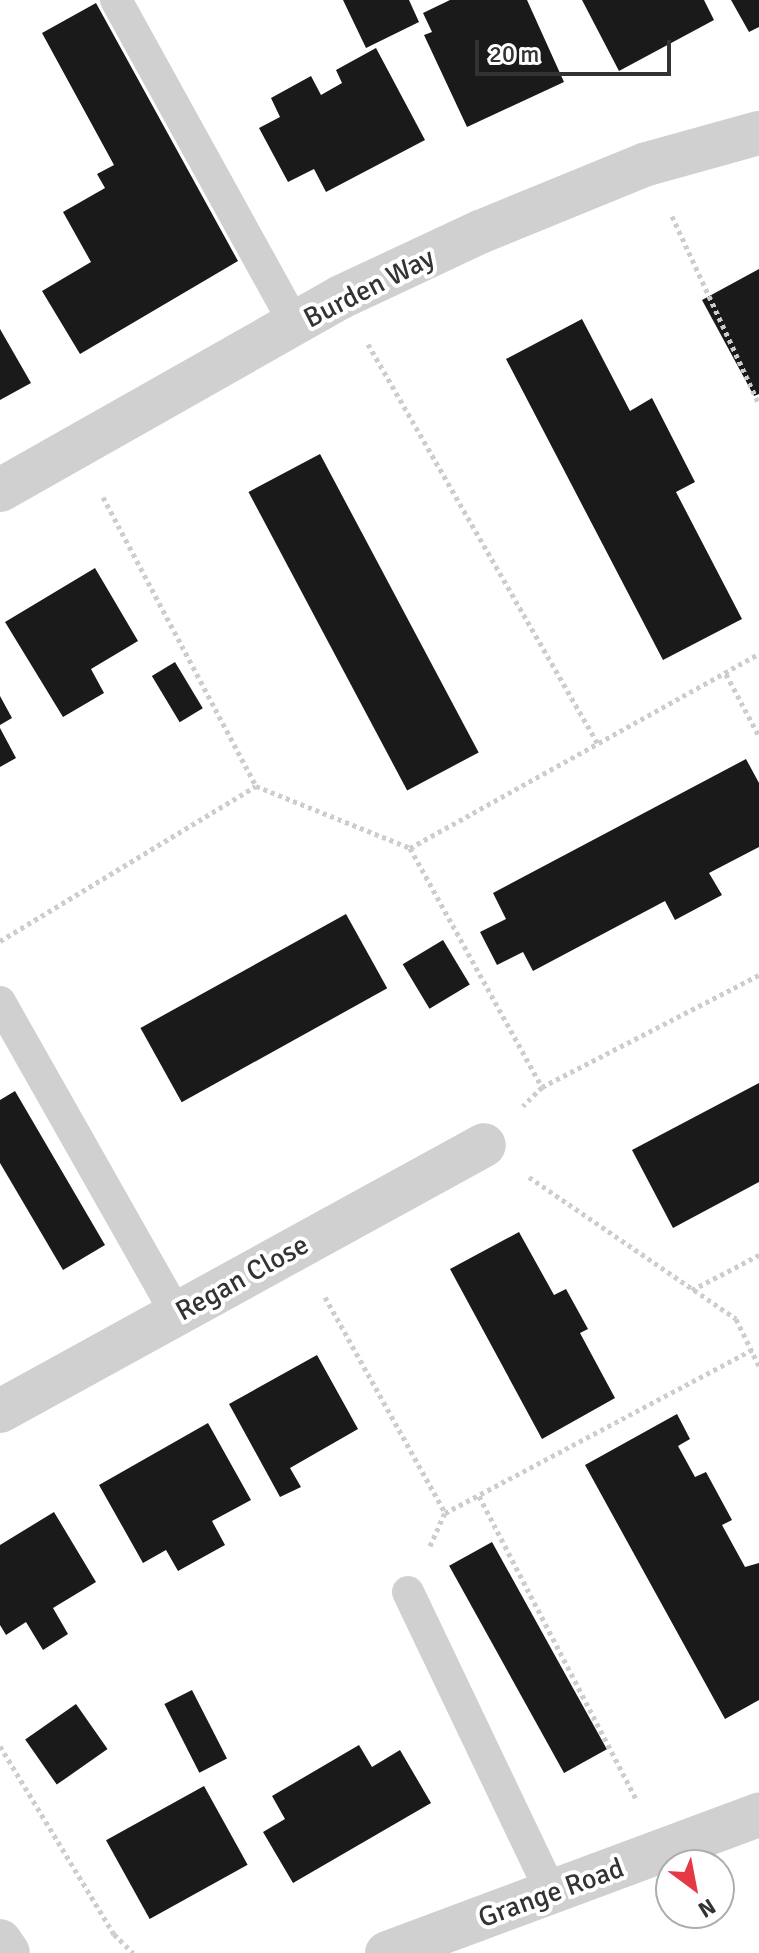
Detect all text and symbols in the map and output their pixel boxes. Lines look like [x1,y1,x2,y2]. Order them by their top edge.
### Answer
scale bar [479,24,675,74]
text: 20 m [489,39,539,69]
street label: Burden Way [298,241,440,335]
street label: Regan Close [170,1228,314,1328]
north arrow [655,1849,735,1929]
street label: Grange Road [474,1851,628,1935]
text: N [693,1893,721,1924]

